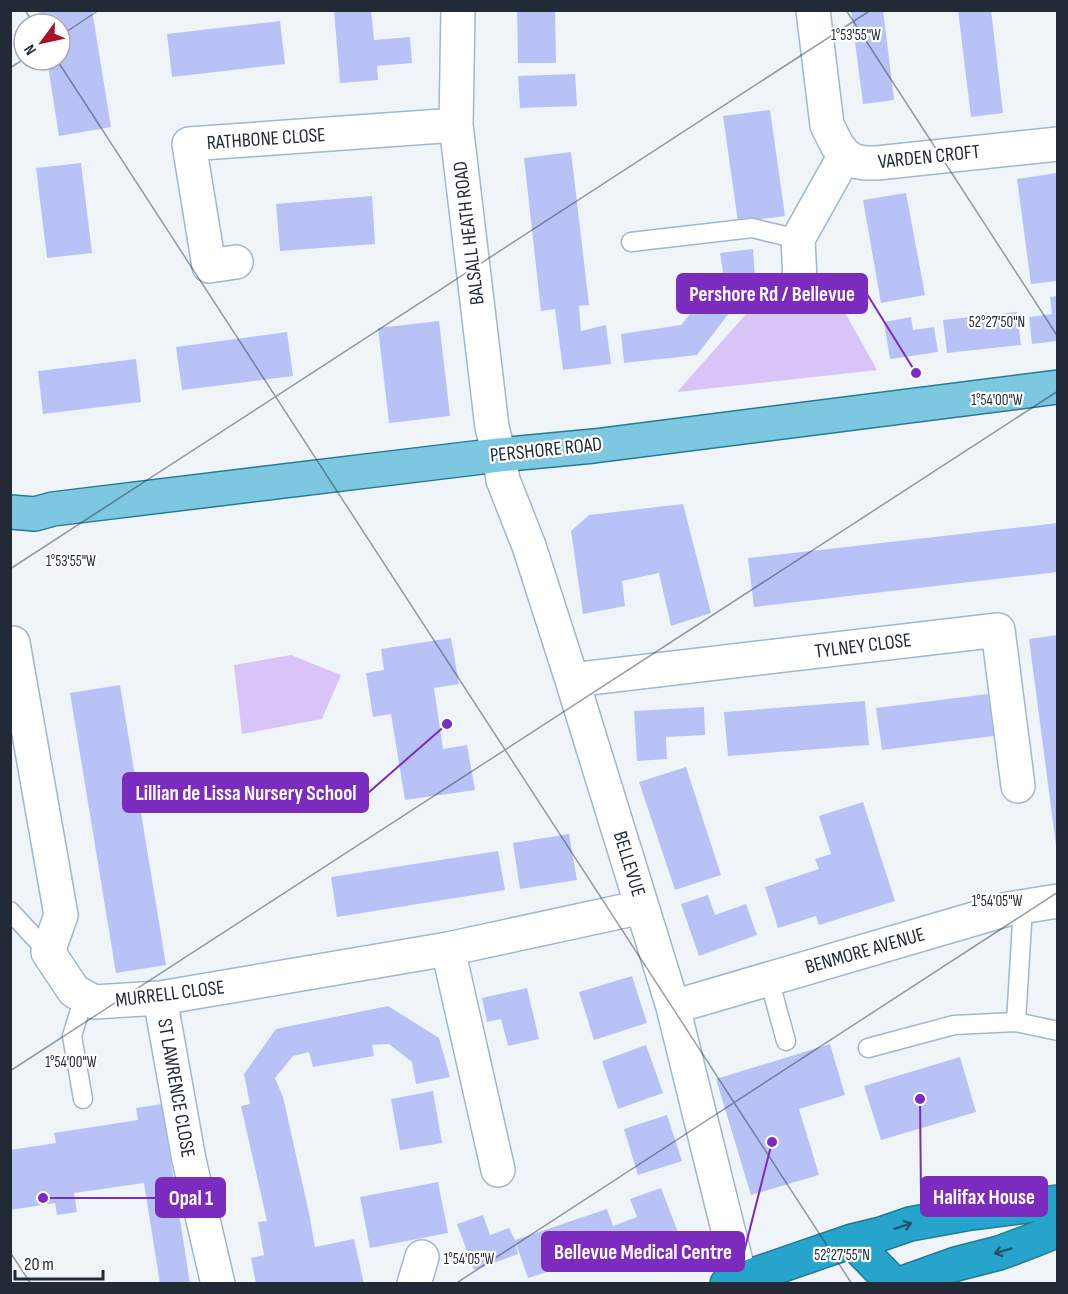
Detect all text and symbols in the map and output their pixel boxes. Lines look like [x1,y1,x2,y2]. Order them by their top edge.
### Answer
north arrow [12,12,72,72]
text: 1°53'55"W [831,26,881,45]
text: N [20,41,41,58]
street label: RATHBONE CLOSE [206,123,326,155]
street label: VARDEN CROFT [877,140,981,174]
street label: BALSALL HEATH ROAD [448,160,490,306]
callout: Pershore Rd / Bellevue [677,274,867,313]
text: Pershore Rd / Bellevue [689,282,855,307]
text: 52°27'50"N [969,313,1025,332]
text: 1°54'00"W [971,391,1023,410]
street label: PERSHORE ROAD [489,432,603,468]
text: 1°53'55"W [46,552,96,571]
street label: TYLNEY CLOSE [813,628,913,664]
callout: Lillian de Lissa Nursery School [123,773,368,812]
text: Lillian de Lissa Nursery School [135,781,357,806]
street label: BELLEVUE [608,828,650,900]
text: 1°54'05"W [972,892,1023,911]
street label: BENMORE AVENUE [802,922,928,980]
street label: MURRELL CLOSE [114,975,226,1013]
street label: ST LAWRENCE CLOSE [152,1017,200,1159]
text: 1°54'00"W [45,1053,97,1072]
callout: Halifax House [921,1177,1047,1216]
callout: Opal 1 [156,1178,225,1217]
text: Halifax House [933,1185,1035,1210]
text: Opal 1 [169,1186,213,1211]
one-way arrow [893,1220,912,1231]
callout: Bellevue Medical Centre [542,1232,744,1271]
text: Bellevue Medical Centre [554,1240,732,1265]
scale bar [15,1243,104,1281]
text: 52°27'55"N [814,1246,870,1265]
one-way arrow [994,1246,1013,1257]
text: 1°54'05"W [444,1250,495,1269]
text: 20 m [24,1254,54,1275]

